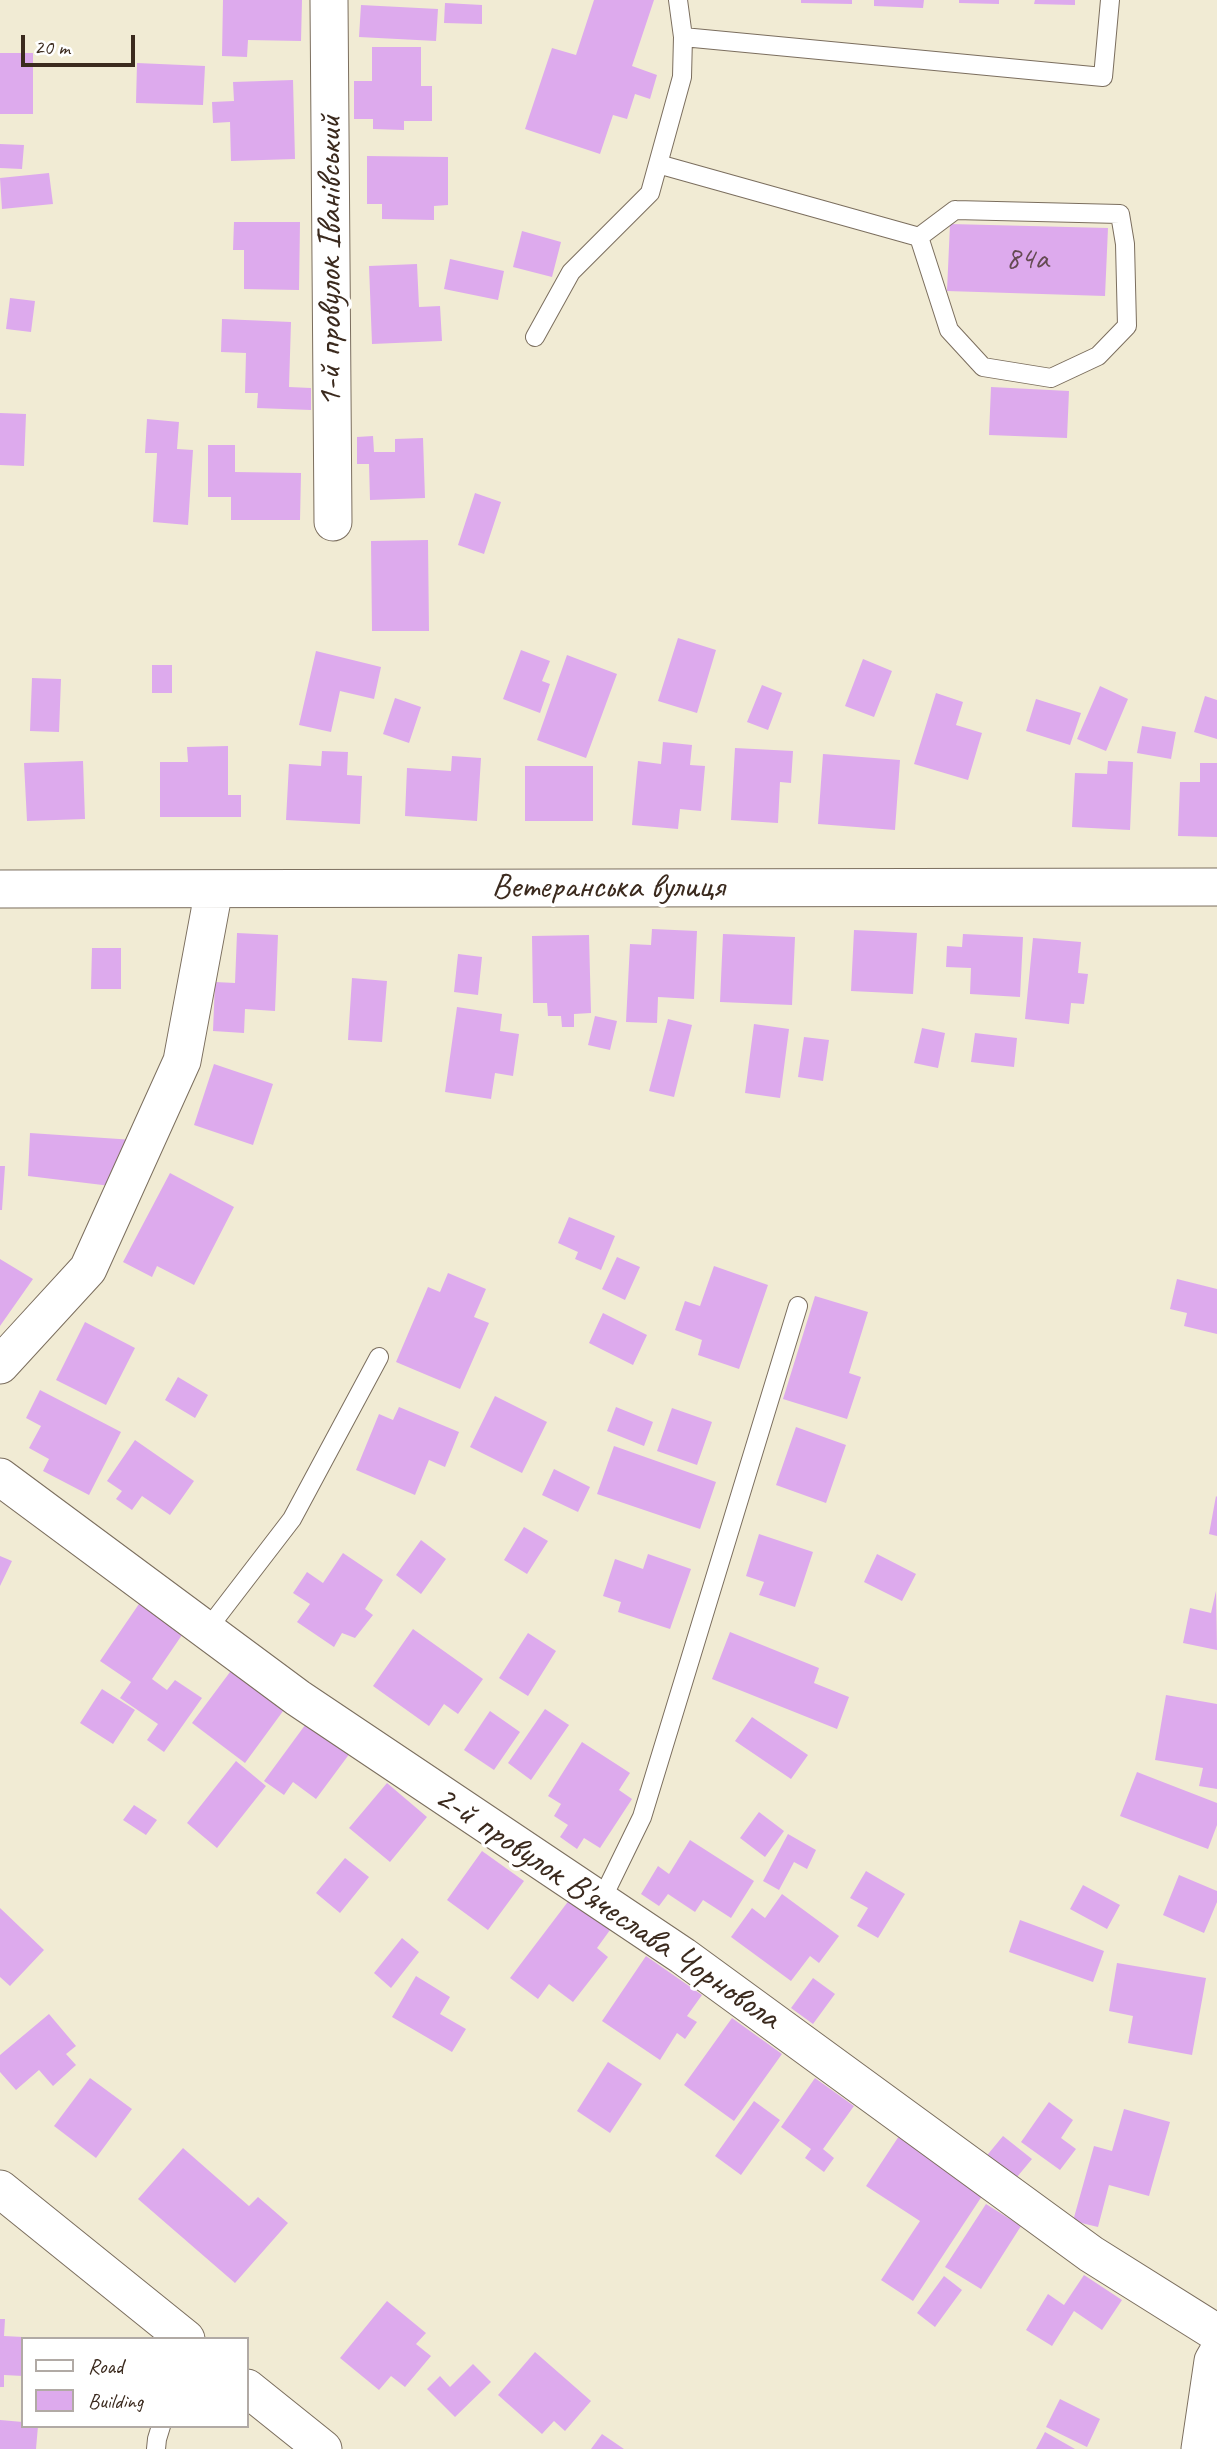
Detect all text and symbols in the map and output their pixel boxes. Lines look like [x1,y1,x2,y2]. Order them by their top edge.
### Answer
scale bar [24,21,138,65]
text: 20 m [34,34,70,60]
street label: 1-й провулок Іванівський [310,115,352,407]
house number: 84а [1006,241,1048,279]
street label: Ветеранська вулиця [491,867,725,909]
street label: 2-й провулок В'ячеслава Чорновола [426,1777,788,2039]
legend [21,2337,248,2428]
text: Road [88,2353,123,2379]
text: Building [88,2388,143,2414]

